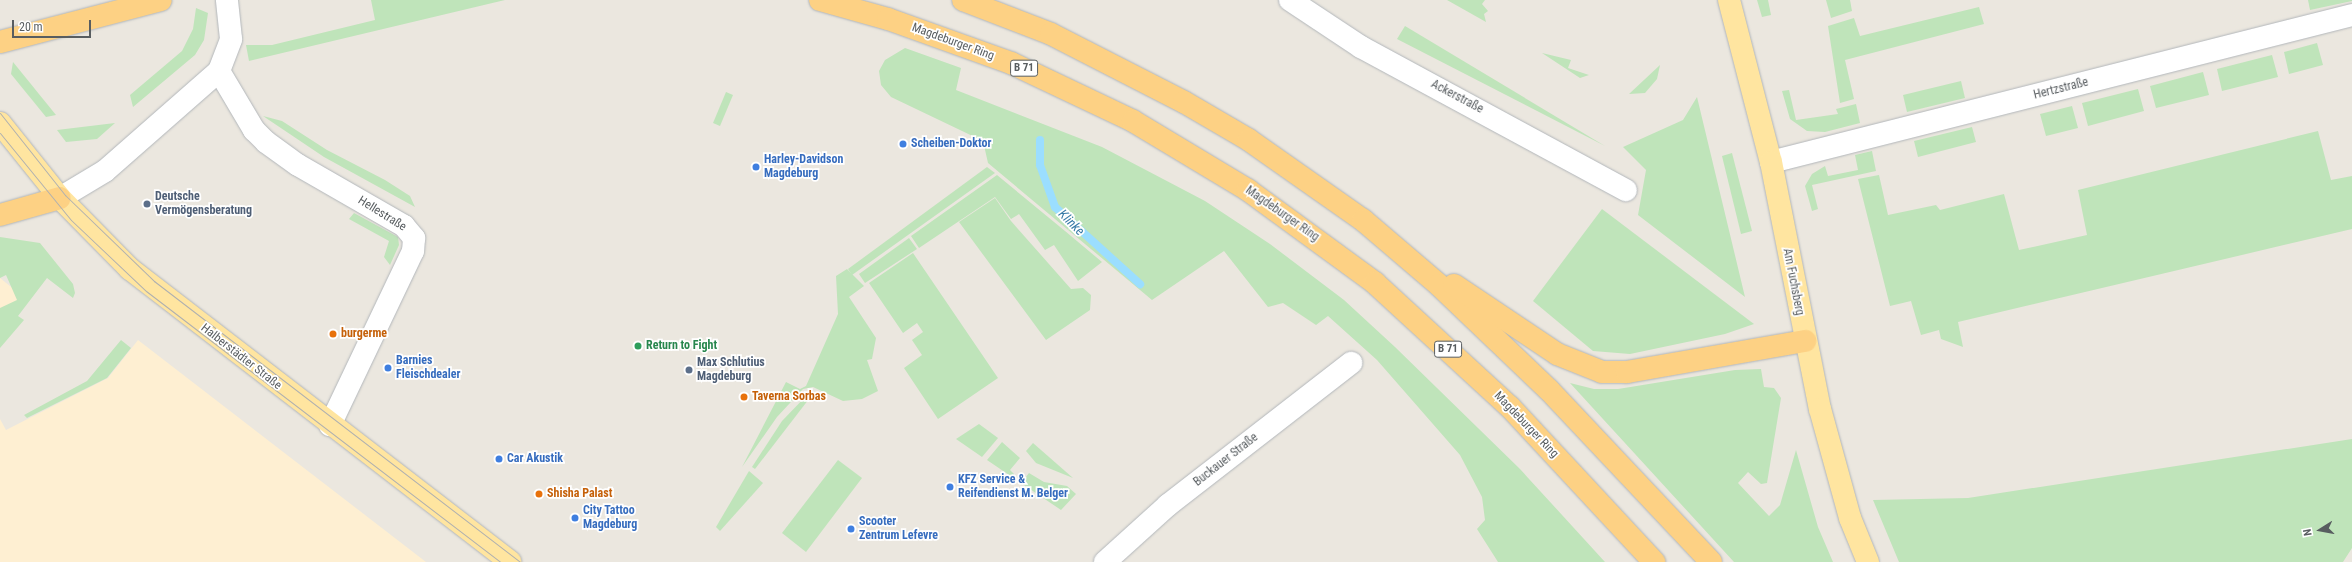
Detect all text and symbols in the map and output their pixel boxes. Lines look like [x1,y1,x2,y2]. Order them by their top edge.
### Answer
scale bar [14,12,93,38]
text: 20 m [19,20,43,34]
street label: Magdeburger Ring [910,20,996,64]
road number: B 71 [1010,59,1038,77]
street label: Hertzstraße [2032,75,2090,103]
street label: Ackerstraße [1428,77,1486,117]
place label: Scheiben-Doktor [911,137,992,151]
marker: Scheiben-Doktor [898,139,908,149]
place label: Harley-Davidson Magdeburg [764,153,843,181]
marker: Harley-Davidson Magdeburg [751,162,761,172]
street label: Magdeburger Ring [1242,183,1322,245]
place label: Deutsche Vermögensberatung [155,190,252,218]
street label: Hellestraße [355,194,409,234]
marker: Deutsche Vermögensberatung [142,199,152,209]
water label: Klinke [1055,207,1087,239]
street label: Am Fuchsberg [1779,247,1807,317]
street label: Halberstädter Straße [198,321,284,393]
place label: burgerme [341,327,387,341]
marker: burgerme [328,329,338,339]
place label: Return to Fight [646,339,717,353]
road number: B 71 [1434,340,1462,358]
marker: Return to Fight [633,341,643,351]
place label: Barnies Fleischdealer [396,354,460,382]
place label: Max Schlutius Magdeburg [697,356,765,384]
marker: Barnies Fleischdealer [383,363,393,373]
marker: Max Schlutius Magdeburg [684,365,694,375]
street label: Magdeburger Ring [1491,389,1561,461]
place label: Taverna Sorbas [752,390,826,404]
marker: Taverna Sorbas [739,392,749,402]
street label: Buckauer Straße [1191,430,1261,490]
place label: Car Akustik [507,452,563,466]
marker: Car Akustik [494,454,504,464]
place label: KFZ Service & Reifendienst M. Belger [958,473,1068,501]
marker: KFZ Service & Reifendienst M. Belger [945,482,955,492]
place label: Shisha Palast [547,487,612,501]
marker: Shisha Palast [534,489,544,499]
place label: City Tattoo Magdeburg [583,504,637,532]
north arrow [2300,510,2340,550]
marker: City Tattoo Magdeburg [570,513,580,523]
place label: Scooter Zentrum Lefevre [859,515,938,543]
marker: Scooter Zentrum Lefevre [846,524,856,534]
text: N [2301,528,2315,537]

